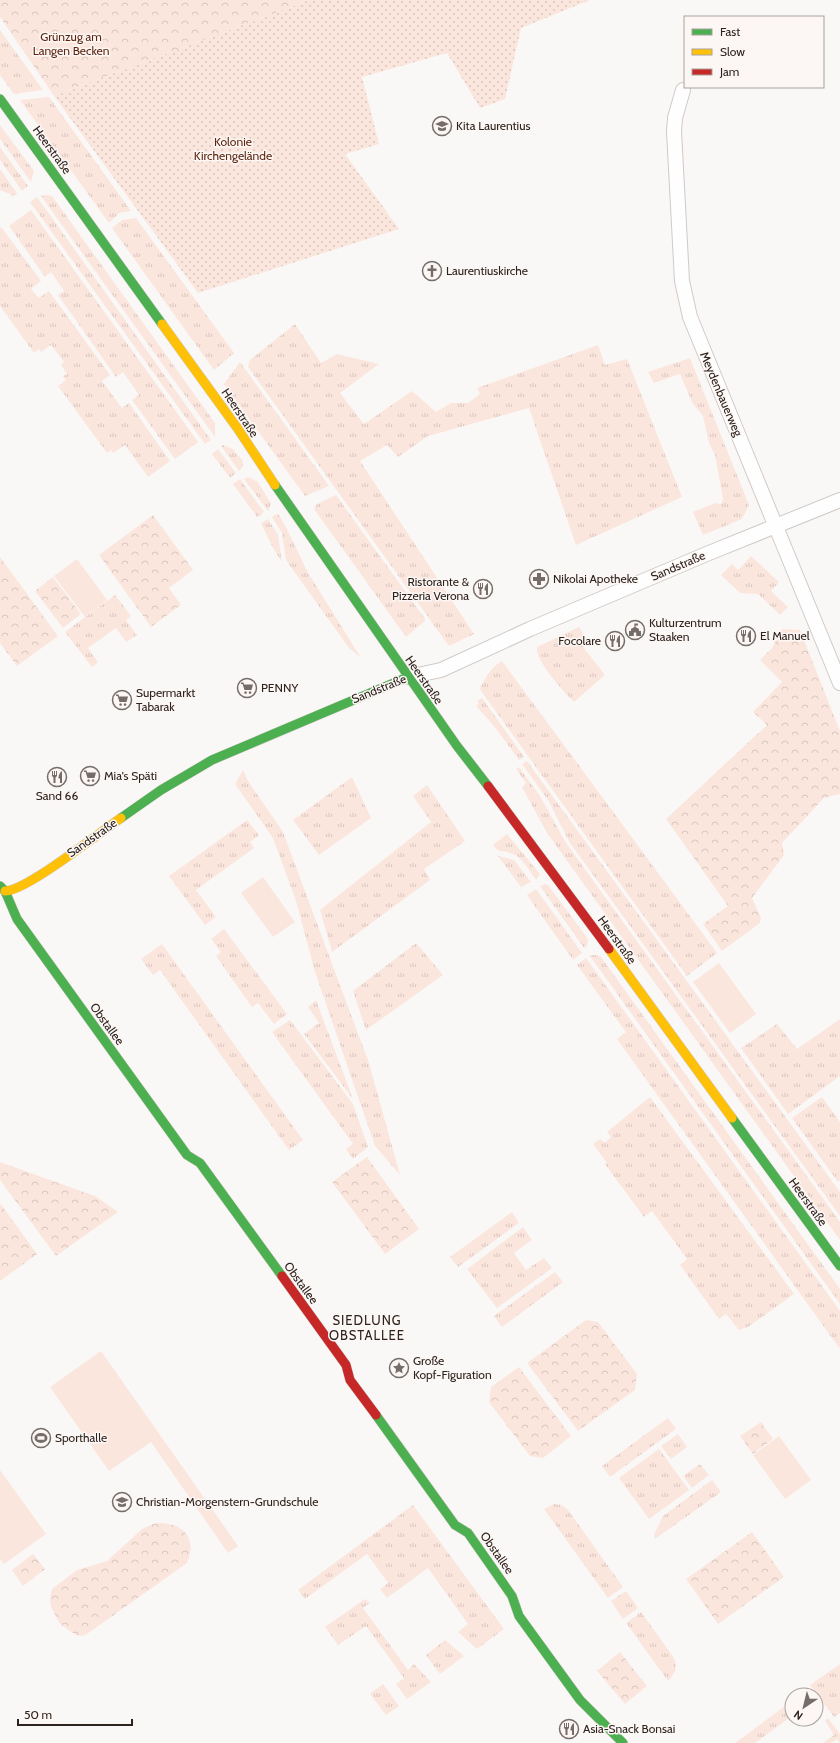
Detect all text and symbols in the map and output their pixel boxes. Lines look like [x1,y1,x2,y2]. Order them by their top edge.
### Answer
legend [684,16,824,88]
text: Fast [720,24,740,39]
park label: Grünzug am Langen Becken [33,29,110,58]
text: Slow [720,44,745,59]
text: Jam [719,64,739,79]
school or university icon: Kita Laurentius [431,115,453,137]
place label: Kita Laurentius [456,118,530,133]
street label: Heerstraße [30,123,75,177]
park label: Kolonie Kirchengelände [194,134,272,163]
church icon: Laurentiuskirche [421,260,443,282]
place label: Laurentiuskirche [446,263,528,278]
street label: Meydenbauerweg [697,349,746,439]
street label: Heerstraße [219,385,262,440]
street label: Sandstraße [648,547,707,584]
pharmacy icon: Nikolai Apotheke [528,568,550,590]
place label: Nikolai Apotheke [553,571,638,586]
place label: Ristorante & Pizzeria Verona [392,574,470,603]
restaurant icon: Ristorante & Pizzeria Verona [472,578,494,600]
place label: Kulturzentrum Staaken [649,615,722,644]
public building icon: Kulturzentrum Staaken [624,619,646,641]
restaurant icon: El Manuel [735,625,757,647]
place label: El Manuel [760,628,810,643]
restaurant icon: Focolare [604,630,626,652]
place label: Focolare [558,633,601,648]
street label: Heerstraße [402,653,447,707]
street label: Sandstraße [349,671,408,706]
supermarket icon: PENNY [236,677,258,699]
place label: PENNY [261,680,298,695]
place label: Supermarkt Tabarak [136,685,195,714]
supermarket icon: Supermarkt Tabarak [111,689,133,711]
supermarket icon: Mia's Späti [79,765,101,787]
restaurant icon: Sand 66 [46,766,68,788]
place label: Mia's Späti [104,768,157,783]
place label: Sand 66 [36,788,78,803]
street label: Sandstraße [64,815,120,860]
street label: Heerstraße [595,913,640,967]
street label: Obstallee [87,1000,128,1048]
street label: Heerstraße [786,1175,831,1229]
street label: Obstallee [281,1259,322,1307]
district label: SIEDLUNG OBSTALLEE [329,1312,405,1343]
place label: Große Kopf-Figuration [413,1353,492,1382]
place icon: Große Kopf-Figuration [388,1357,410,1379]
sports icon: Sporthalle [30,1427,52,1449]
place label: Sporthalle [55,1430,107,1445]
school or university icon: Christian-Morgenstern-Grundschule [111,1491,133,1513]
place label: Christian-Morgenstern-Grundschule [136,1494,318,1509]
street label: Obstallee [477,1529,517,1577]
north arrow [784,1687,824,1727]
scale bar [18,1701,132,1727]
text: 50 m [24,1707,52,1722]
text: N [791,1707,805,1723]
restaurant icon: Asia-Snack Bonsai [558,1718,580,1740]
place label: Asia-Snack Bonsai [583,1721,675,1736]

